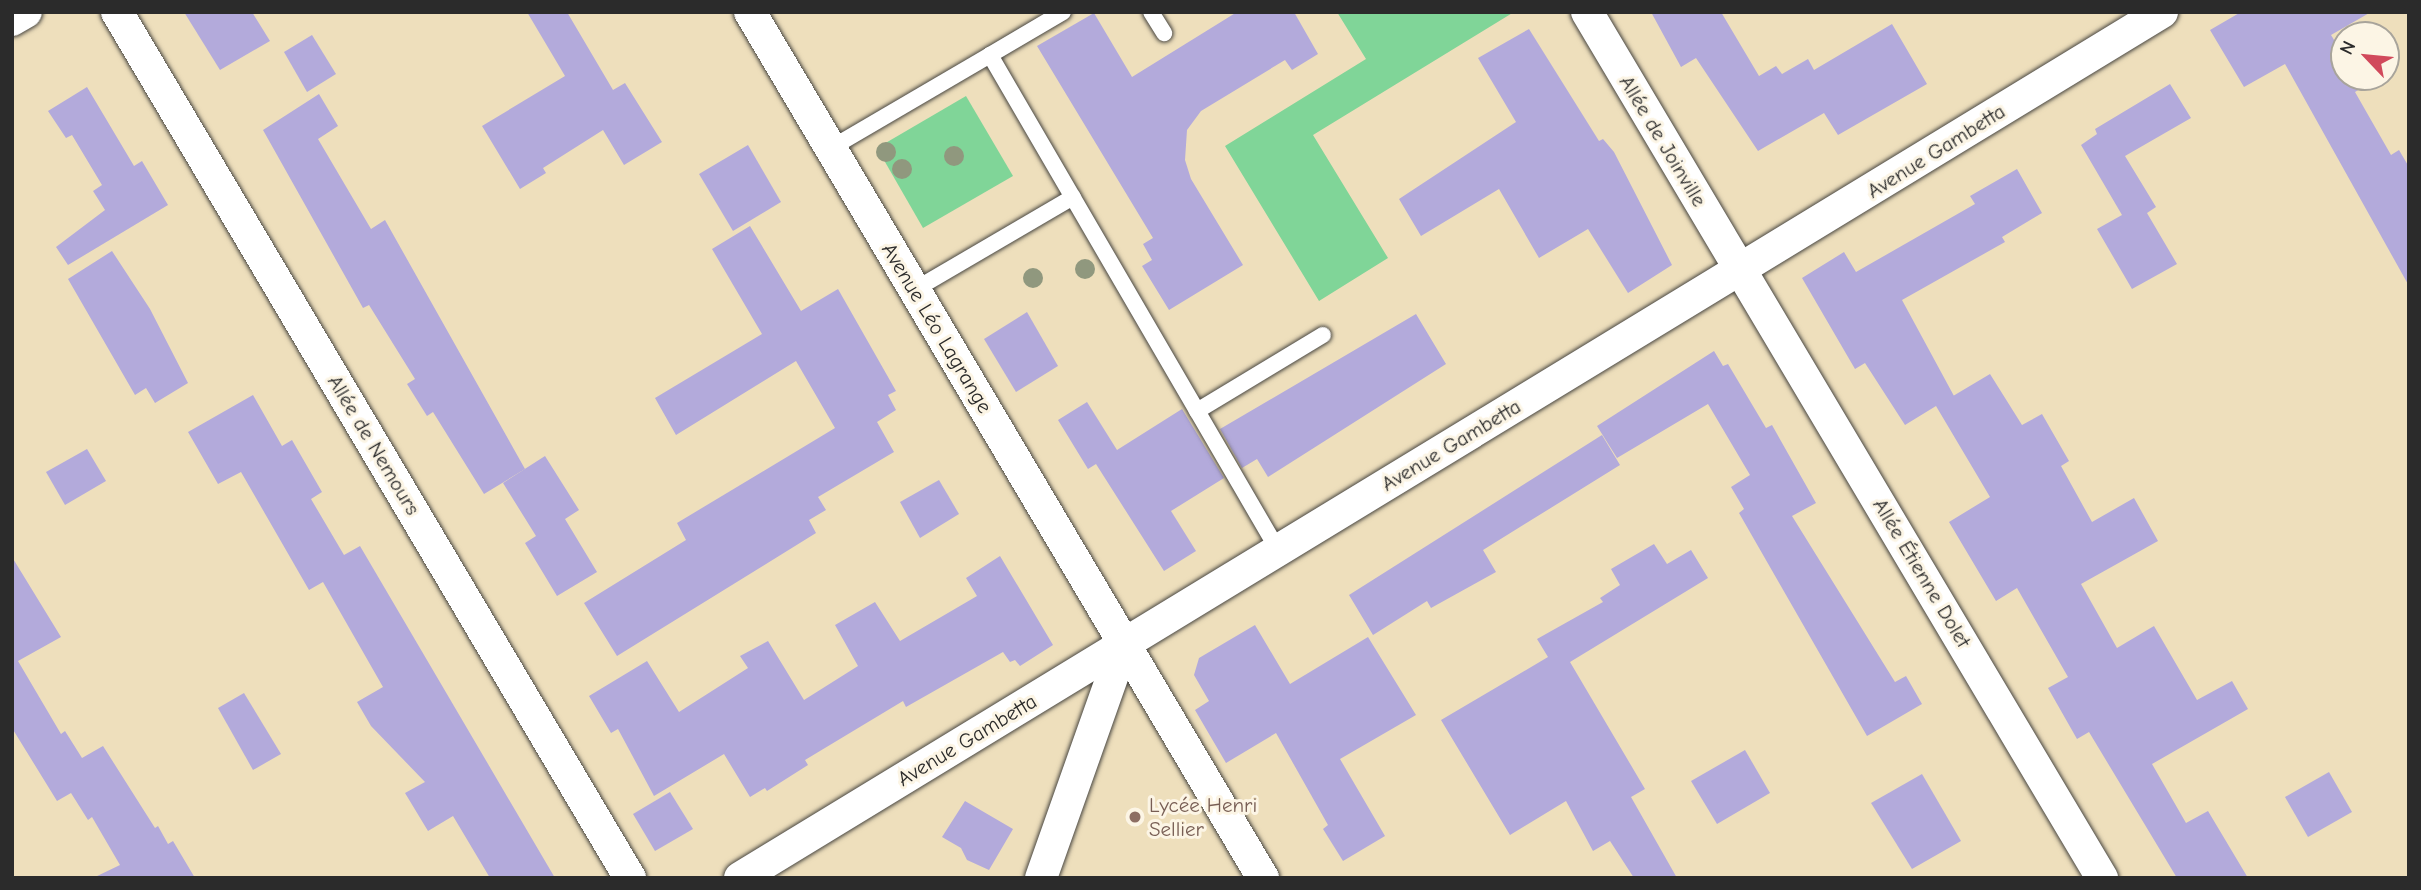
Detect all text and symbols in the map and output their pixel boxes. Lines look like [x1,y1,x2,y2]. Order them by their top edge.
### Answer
north arrow [2330,21,2400,91]
text: N [2335,37,2361,58]
street label: Allée de Joinville [1614,71,1712,211]
street label: Avenue Gambetta [1862,98,2010,204]
street label: Avenue Léo Lagrange [876,238,998,418]
street label: Allée de Nemours [322,370,426,520]
street label: Avenue Gambetta [1377,393,1525,497]
street label: Allée Étienne Dolet [1868,494,1976,652]
street label: Avenue Gambetta [893,688,1041,792]
place label: Lycée Henri Sellier [1149,792,1257,842]
marker: Lycée Henri Sellier [1127,809,1143,825]

